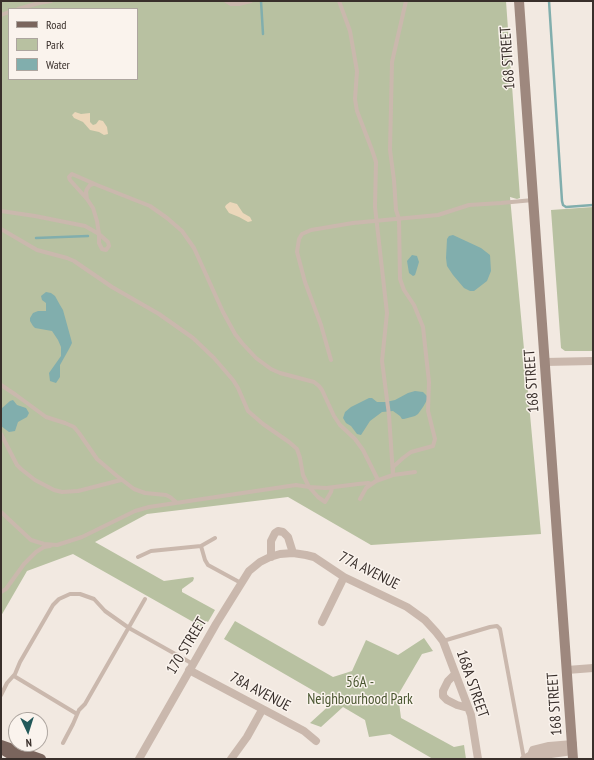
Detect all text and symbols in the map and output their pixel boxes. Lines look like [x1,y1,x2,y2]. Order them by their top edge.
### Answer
legend [8,8,138,80]
text: Road [46,17,66,32]
street label: 168 STREET [497,26,519,90]
text: Park [46,37,64,52]
text: Water [46,57,70,72]
street label: 168 STREET [521,349,543,413]
street label: 77A AVENUE [336,548,402,594]
street label: 170 STREET [163,614,211,678]
street label: 168A STREET [452,648,492,720]
street label: 78A AVENUE [227,669,293,715]
street label: 168 STREET [544,672,566,736]
park label: 56A - Neighbourhood Park [307,674,413,709]
north arrow [8,712,48,752]
text: N [25,736,32,750]

